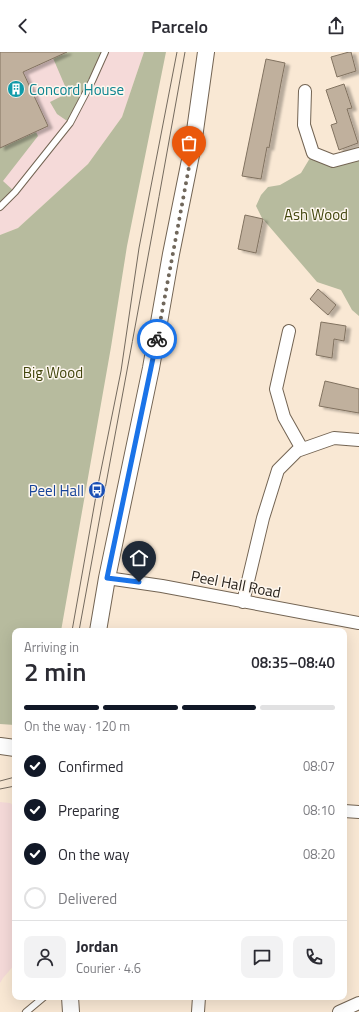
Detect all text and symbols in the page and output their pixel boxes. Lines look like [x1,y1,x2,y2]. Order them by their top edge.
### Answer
text: Parcelo [151,13,208,40]
icon: back [12,15,34,37]
icon: share [325,15,347,37]
place label: Concord House [29,78,124,101]
building icon: Concord House [6,79,26,99]
pin [172,126,206,167]
icon: bag [178,132,200,154]
park label: Ash Wood [284,203,348,226]
courier [137,319,177,359]
icon: bike [146,328,168,350]
park label: Big Wood [23,361,83,384]
place label: Peel Hall [29,479,84,502]
bus stop icon: Peel Hall [87,480,107,500]
pin [122,541,156,582]
icon: home [128,547,150,569]
street label: Peel Hall Road [189,564,283,604]
text: Arriving in [24,637,79,657]
text: 08:35–08:40 [251,651,335,674]
text: 2 min [24,652,87,691]
text: On the way · 120 m [24,716,130,736]
icon: check [24,755,46,777]
text: Confirmed [58,755,123,778]
text: 08:07 [303,756,335,776]
icon: check [24,799,46,821]
text: Preparing [58,799,119,822]
text: 08:10 [303,800,335,820]
icon: check [24,843,46,865]
text: On the way [58,843,130,866]
text: 08:20 [303,844,335,864]
text: Delivered [58,887,117,910]
text: Jordan [76,935,118,958]
button: person [24,936,66,978]
button: chat [241,936,283,978]
button: phone [293,936,335,978]
text: Courier · 4.6 [76,958,141,978]

